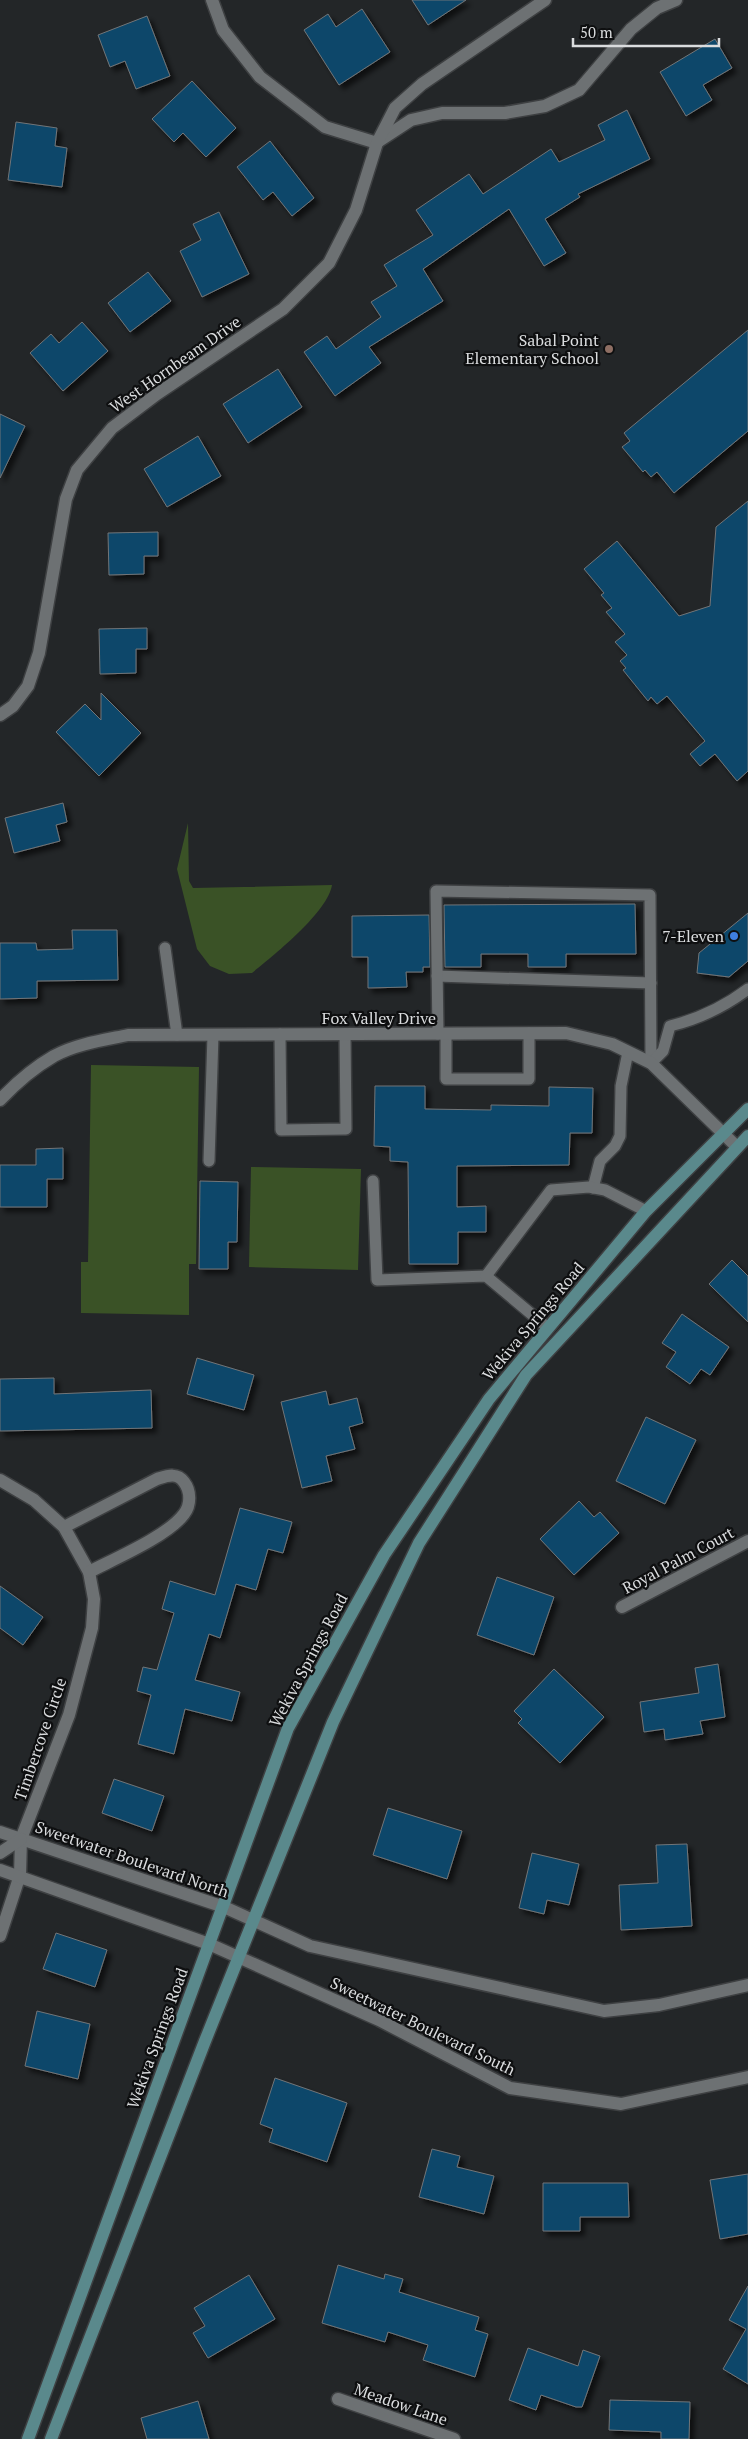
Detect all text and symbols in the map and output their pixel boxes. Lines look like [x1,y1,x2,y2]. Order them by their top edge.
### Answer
scale bar [573,15,719,47]
text: 50 m [580,22,613,42]
street label: West Hornbeam Drive [105,310,245,418]
place label: Sabal Point Elementary School [465,329,599,369]
marker: Sabal Point Elementary School [603,343,615,355]
place label: 7-Eleven [662,925,724,947]
marker: 7-Eleven [728,930,740,942]
street label: Fox Valley Drive [322,1007,436,1029]
street label: Wekiva Springs Road [477,1257,589,1385]
street label: Royal Palm Court [618,1521,738,1599]
street label: Wekiva Springs Road [264,1589,353,1731]
street label: Timbercove Circle [9,1675,71,1803]
street label: Sweetwater Boulevard North [32,1815,232,1903]
street label: Wekiva Springs Road [121,1965,193,2111]
street label: Sweetwater Boulevard South [327,1972,520,2081]
street label: Meadow Lane [351,2378,451,2430]

